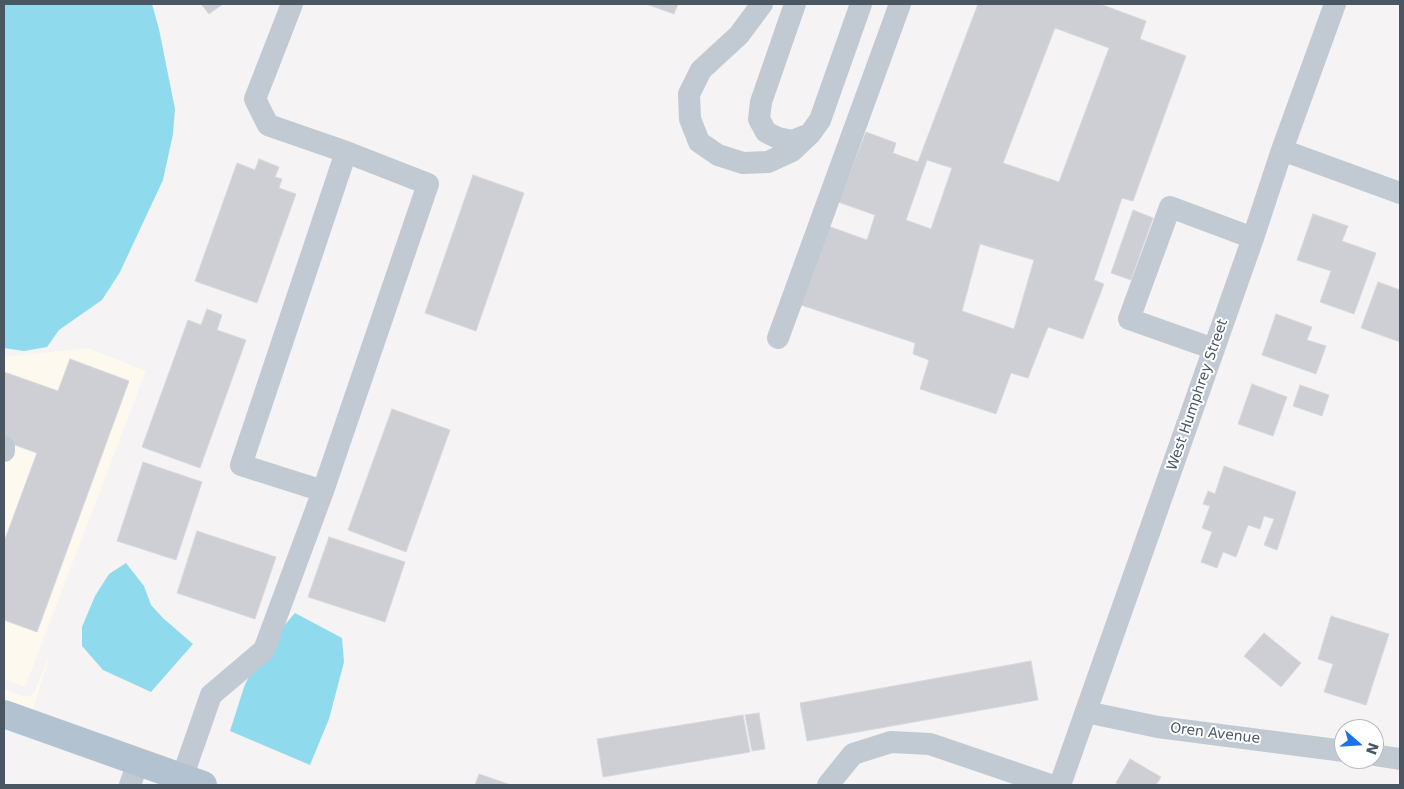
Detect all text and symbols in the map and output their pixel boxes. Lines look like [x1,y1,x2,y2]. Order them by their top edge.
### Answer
street label: West Humphrey Street [1164,317,1232,473]
north arrow [1334,719,1384,769]
street label: Oren Avenue [1169,720,1261,748]
text: N [1363,740,1382,757]

